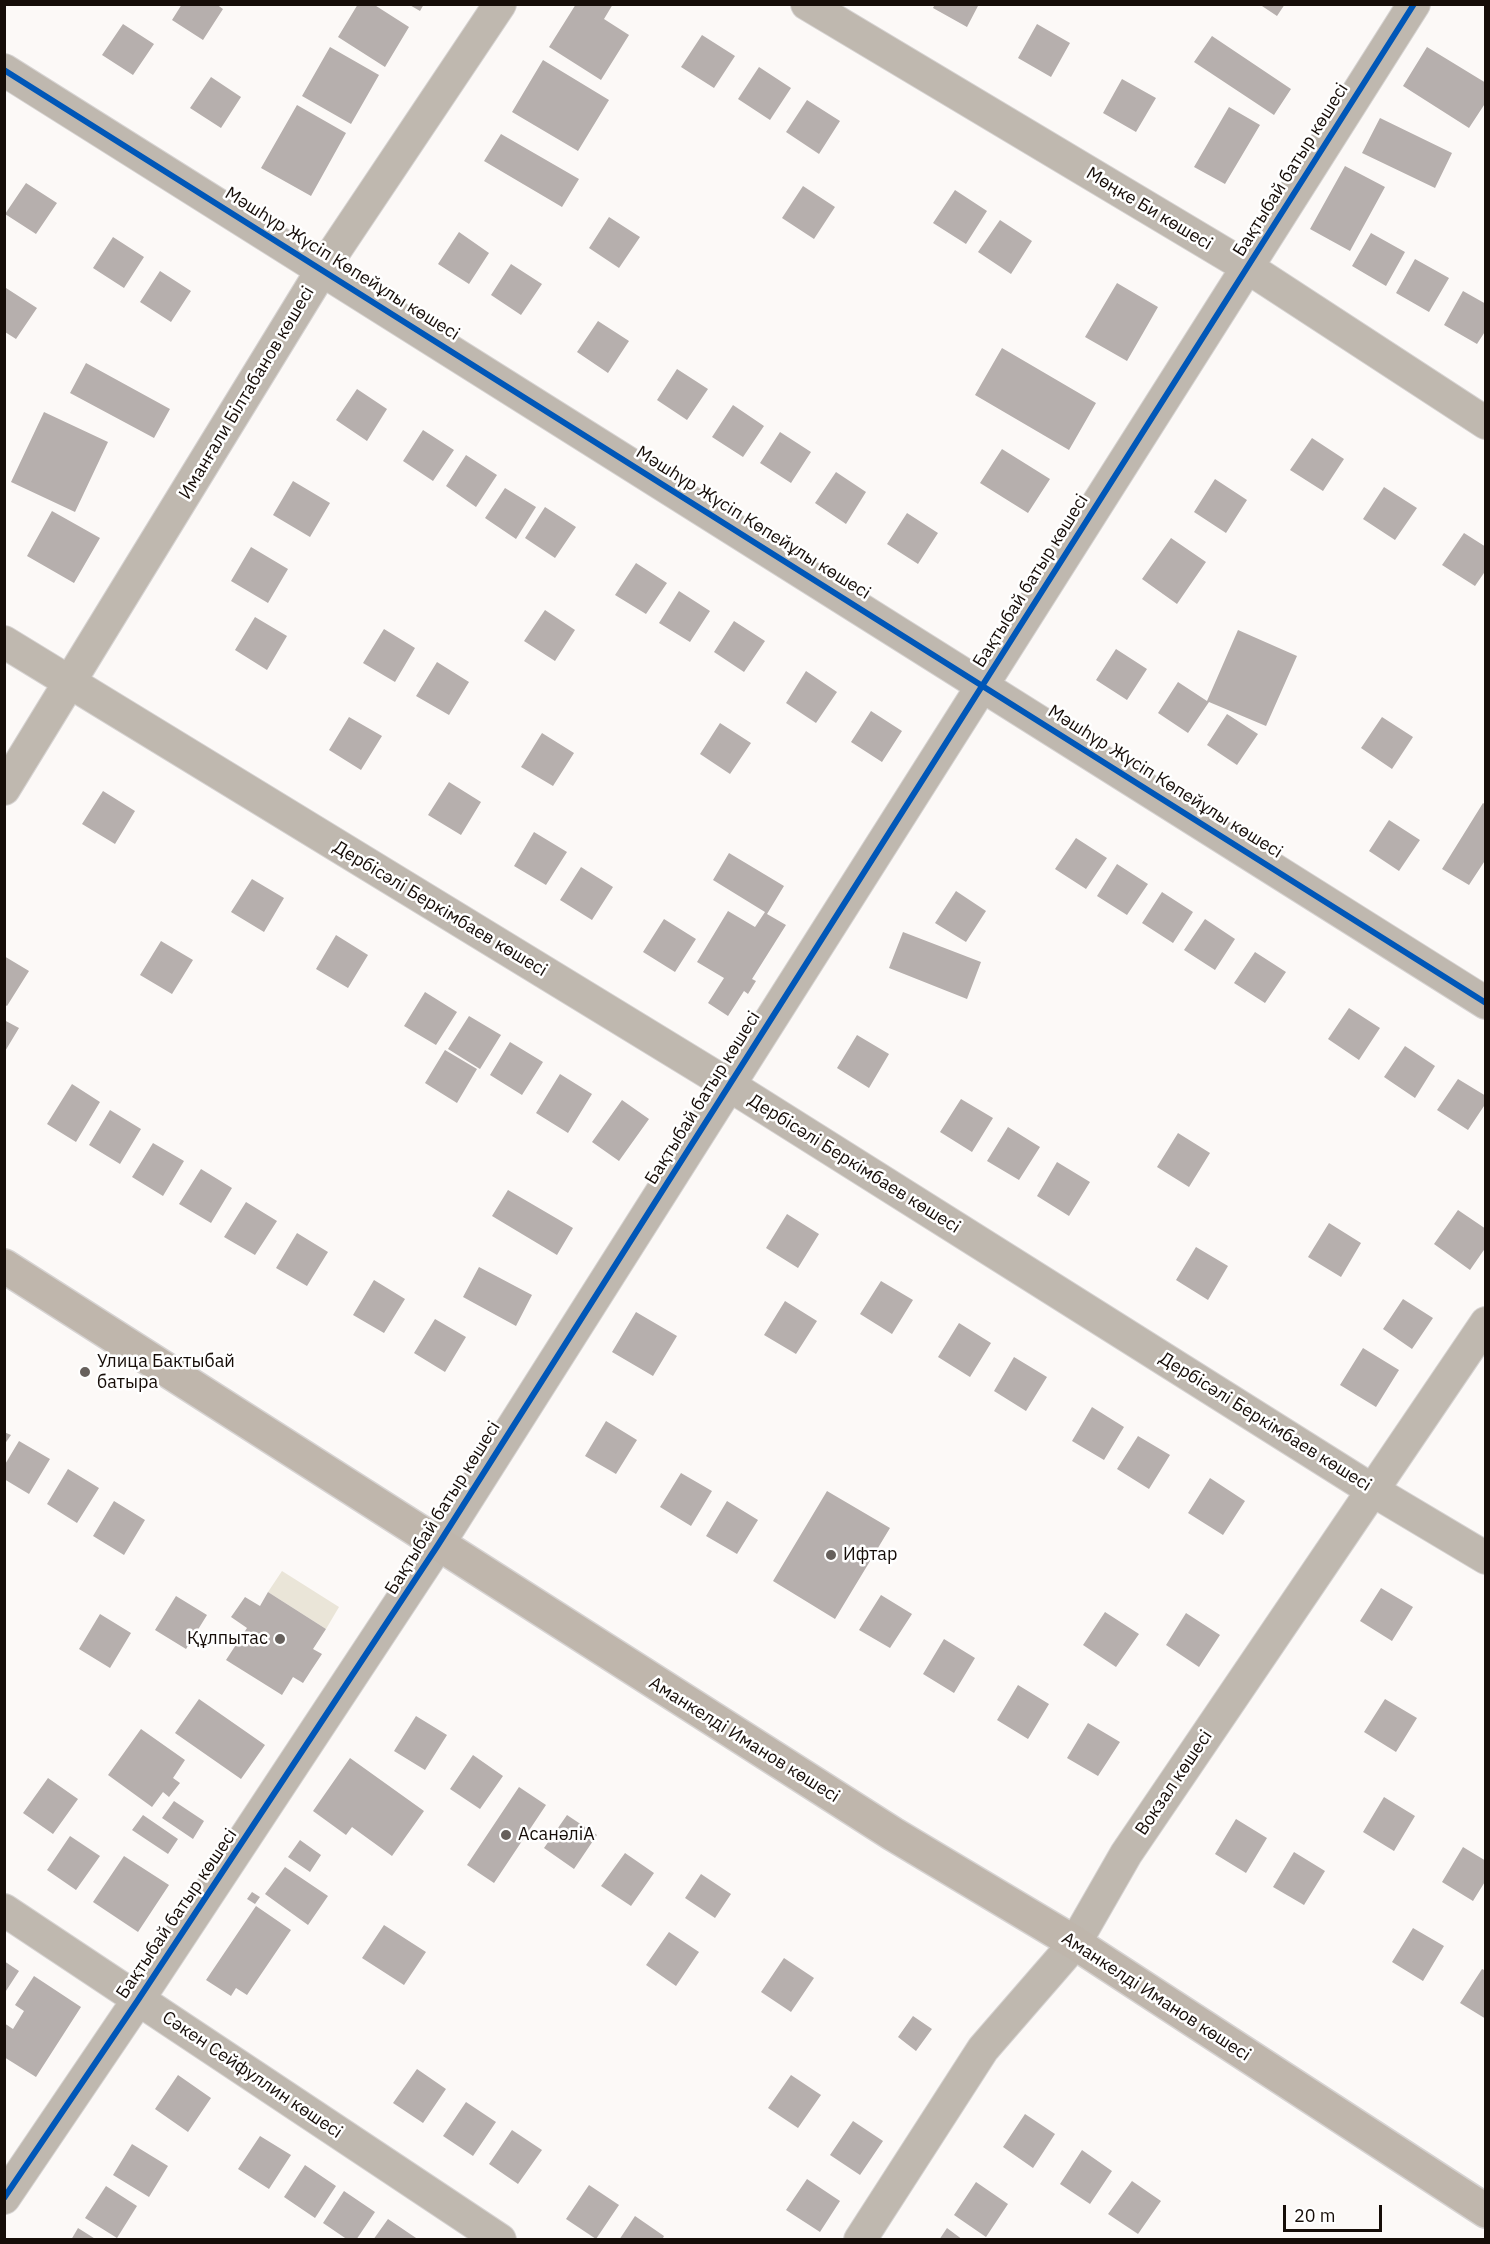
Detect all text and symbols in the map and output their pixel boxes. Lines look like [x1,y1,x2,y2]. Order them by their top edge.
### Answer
street label: Бақтыбай батыр көшесі [1229,79,1353,261]
street label: Мөңке Би көшесі [1082,163,1216,255]
street label: Мәшһүр Жүсіп Көпейұлы көшесі [221,183,463,345]
street label: Иманғали Білтабанов көшесі [175,283,319,503]
street label: Мәшһүр Жүсіп Көпейұлы көшесі [632,442,874,604]
street label: Бақтыбай батыр көшесі [969,490,1093,672]
street label: Мәшһүр Жүсіп Көпейұлы көшесі [1044,701,1286,863]
street label: Дербісәлі Беркімбаев көшесі [329,836,551,982]
street label: Бақтыбай батыр көшесі [641,1007,765,1189]
street label: Дербісәлі Беркімбаев көшесі [744,1090,964,1238]
street label: Дербісәлі Беркімбаев көшесі [1155,1348,1375,1496]
place label: Улица Бактыбай батыра [97,1351,235,1394]
marker: Улица Бактыбай батыра [78,1365,92,1379]
street label: Бақтыбай батыр көшесі [381,1417,505,1599]
place label: Ифтар [843,1544,897,1566]
marker: Ифтар [824,1548,838,1562]
place label: Құлпытас [187,1628,268,1650]
marker: Құлпытас [273,1632,287,1646]
street label: Аманкелді Иманов көшесі [645,1672,843,1808]
street label: Вокзал көшесі [1131,1726,1217,1840]
place label: АсанәліА [518,1824,595,1846]
street label: Бақтыбай батыр көшесі [112,1825,242,2003]
marker: АсанәліА [499,1828,513,1842]
street label: Аманкелді Иманов көшесі [1058,1928,1254,2066]
street label: Сәкен Сейфуллин көшесі [158,2007,346,2143]
scale bar [1286,2193,1385,2231]
text: 20 m [1294,2204,1336,2227]

